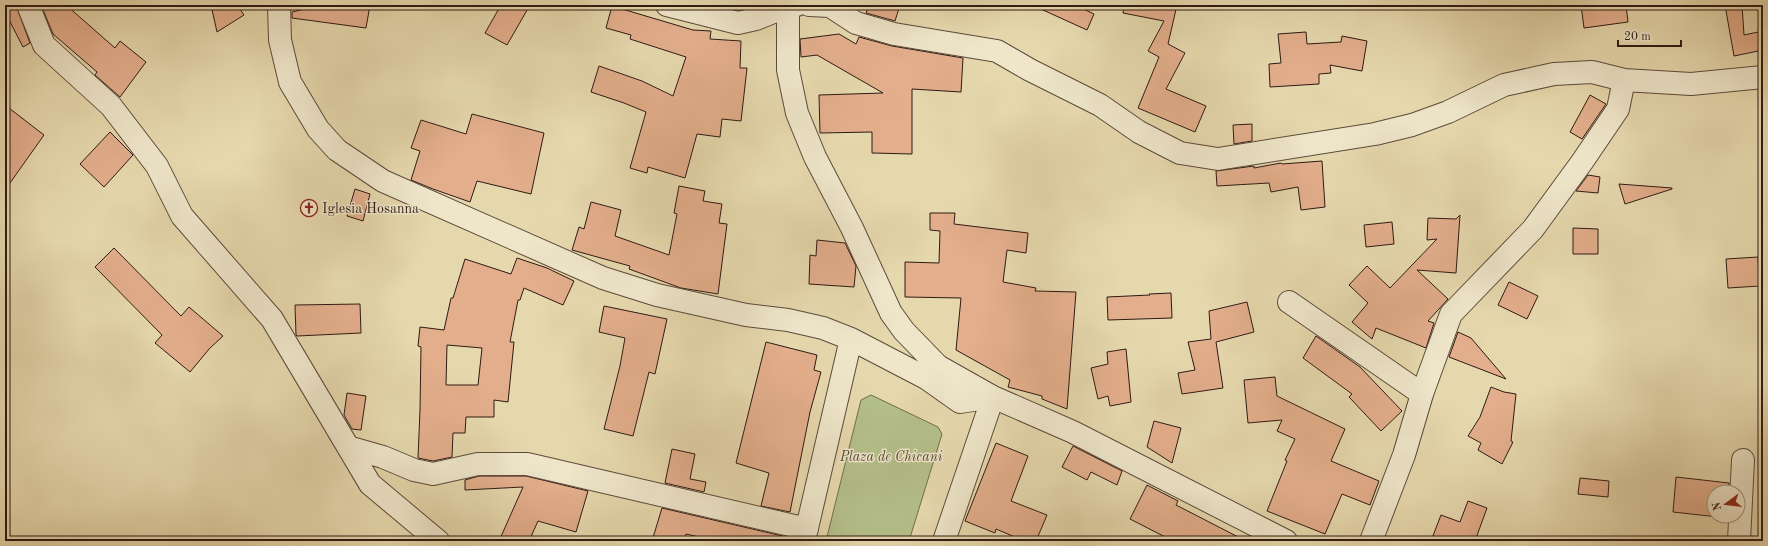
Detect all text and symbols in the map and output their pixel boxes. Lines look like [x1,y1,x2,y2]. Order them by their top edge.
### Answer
scale bar [1618,22,1681,48]
text: 20 m [1624,31,1651,43]
church icon: Iglesia Hosanna [299,198,319,218]
place label: Iglesia Hosanna [322,202,419,216]
park label: Plaza de Chicani [839,450,943,464]
north arrow [1706,484,1746,524]
text: N [1711,500,1724,512]

